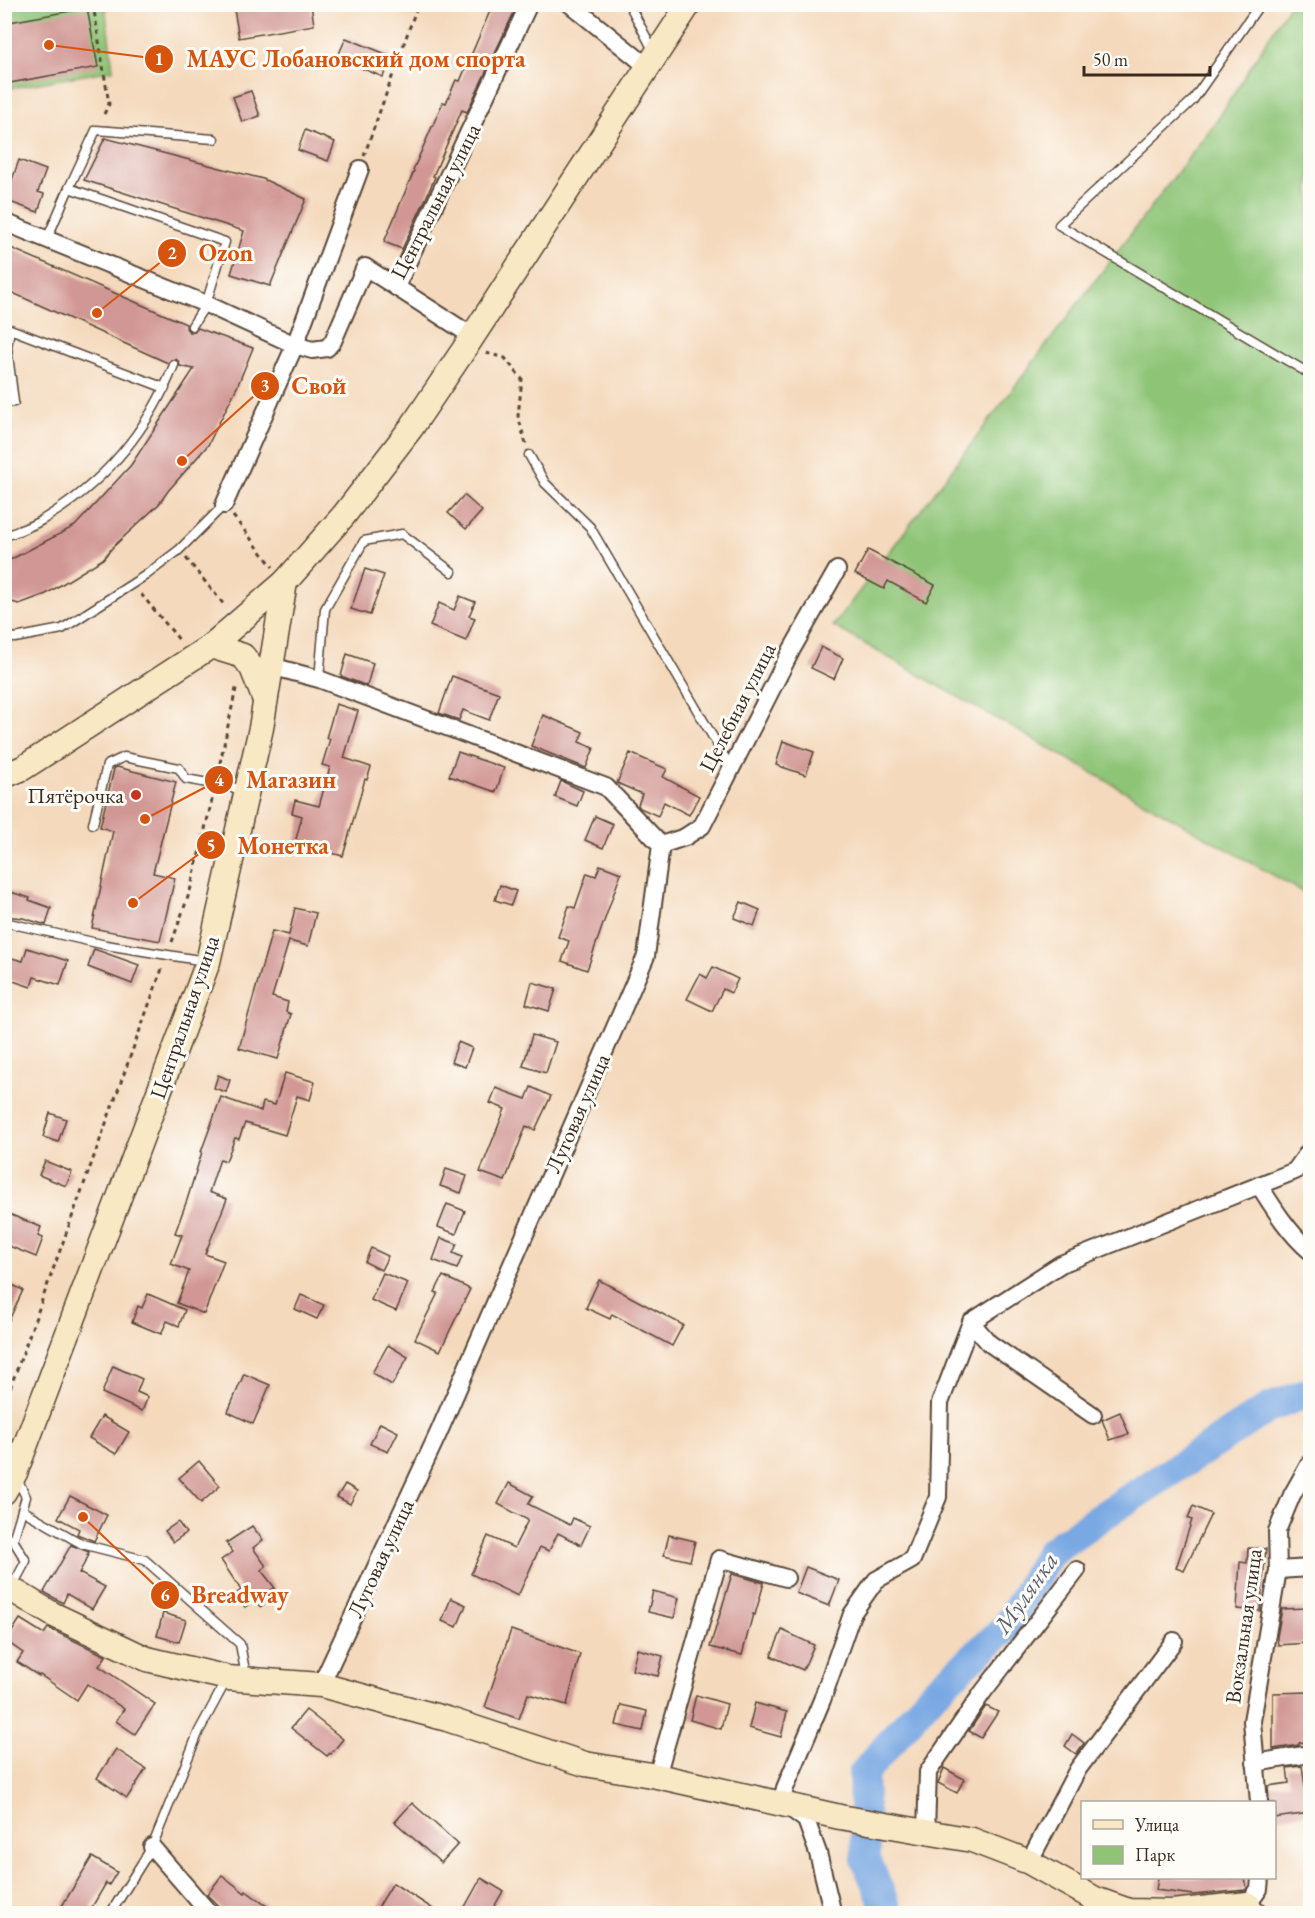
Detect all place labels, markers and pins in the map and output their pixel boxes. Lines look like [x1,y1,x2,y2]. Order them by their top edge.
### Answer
callout: МАУС Лобановский дом спорта [144,38,537,80]
callout: Ozon [157,232,266,274]
callout: Свой [250,365,359,407]
callout: Магазин [204,759,348,801]
place label: Пятёрочка [27,781,124,810]
marker: Пятёрочка [129,788,143,802]
callout: Монетка [196,824,341,866]
callout: Breadway [150,1574,300,1616]

